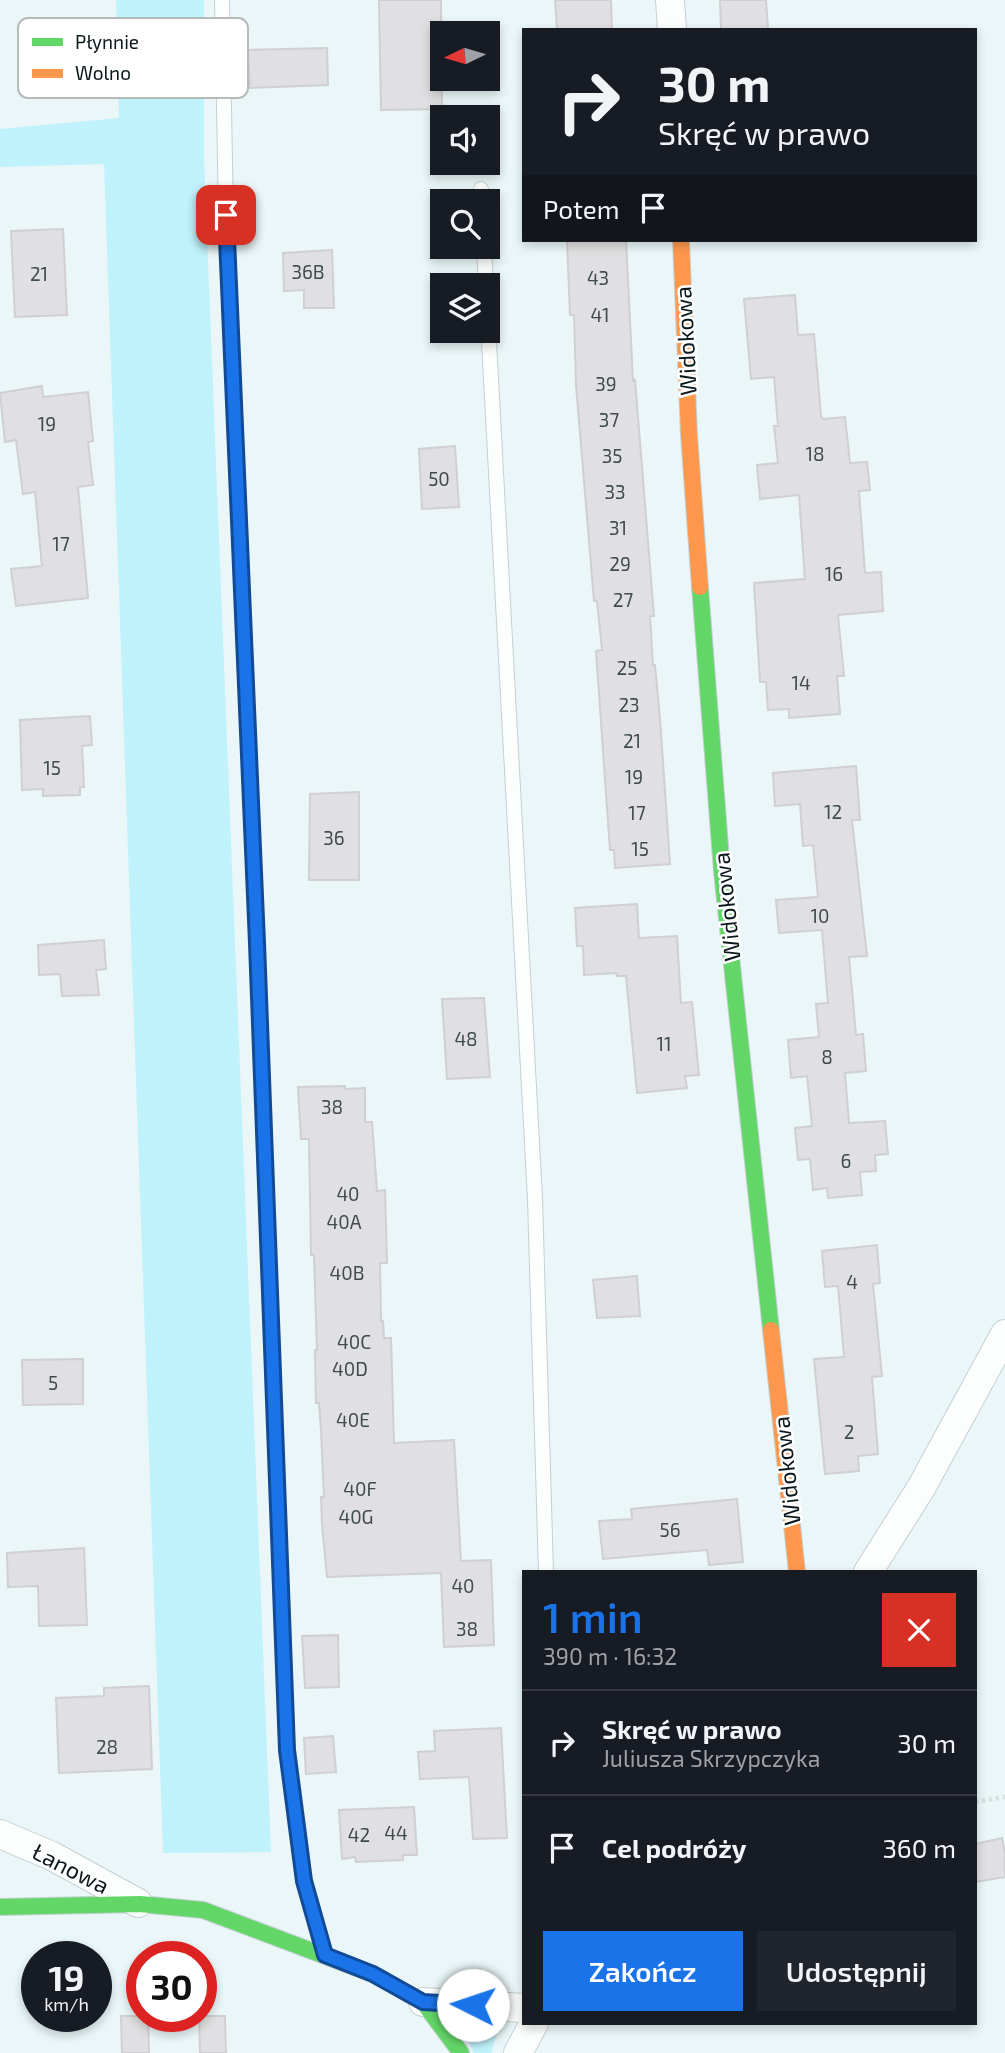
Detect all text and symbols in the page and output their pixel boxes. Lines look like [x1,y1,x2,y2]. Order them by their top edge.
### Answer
legend [18,18,248,98]
north arrow [430,21,500,91]
map controls [430,21,500,343]
text: Płynnie [75,30,139,53]
text: 30 m [658,53,770,112]
icon: right [543,56,634,147]
text: Wolno [75,61,131,84]
button: sound [430,105,500,175]
text: Skręć w prawo [658,113,870,151]
pin [196,185,256,245]
button: search [430,189,500,259]
icon: arrive [634,189,672,227]
text: Potem [543,193,620,224]
icon: arrive [207,196,245,234]
house number: 36B [291,260,325,283]
house number: 21 [30,262,48,285]
house number: 43 [587,266,609,289]
button: layers [430,273,500,343]
street label: Widokowa [668,286,702,396]
house number: 41 [590,303,610,326]
house number: 39 [595,372,617,395]
house number: 37 [599,408,619,431]
house number: 19 [38,412,56,435]
house number: 18 [805,442,825,465]
house number: 35 [602,444,622,467]
house number: 50 [428,467,450,490]
house number: 33 [604,480,626,503]
house number: 31 [609,516,627,539]
house number: 17 [52,532,70,555]
house number: 29 [609,552,631,575]
house number: 16 [825,562,843,585]
house number: 27 [613,588,633,611]
house number: 25 [617,656,637,679]
house number: 14 [791,671,811,694]
house number: 23 [618,693,640,716]
house number: 21 [623,729,641,752]
house number: 15 [43,756,61,779]
house number: 19 [625,765,643,788]
house number: 12 [824,800,842,823]
house number: 17 [628,801,646,824]
house number: 36 [323,826,345,849]
house number: 15 [631,837,649,860]
street label: Widokowa [706,851,746,963]
house number: 10 [810,904,830,927]
house number: 48 [454,1027,478,1050]
house number: 11 [656,1032,672,1055]
house number: 8 [821,1045,833,1068]
house number: 38 [321,1095,343,1118]
house number: 6 [841,1149,851,1172]
house number: 40 [336,1182,360,1205]
house number: 40A [327,1210,362,1233]
house number: 40B [330,1261,364,1284]
house number: 4 [846,1270,858,1293]
house number: 40C [337,1330,371,1353]
house number: 40D [332,1357,368,1380]
house number: 5 [48,1371,58,1394]
house number: 40E [336,1408,370,1431]
street label: Widokowa [766,1415,806,1527]
house number: 2 [844,1420,854,1443]
house number: 40F [343,1477,377,1500]
house number: 40G [338,1505,374,1528]
house number: 56 [659,1518,681,1541]
house number: 40 [451,1574,475,1597]
text: 1 min [543,1591,643,1641]
button: close [882,1593,956,1667]
house number: 38 [456,1617,478,1640]
text: 390 m · 16:32 [543,1642,677,1670]
text: Skręć w prawo [602,1713,782,1744]
icon: right [543,1724,581,1762]
text: 30 m [897,1727,956,1758]
house number: 28 [96,1735,118,1758]
text: Juliusza Skrzypczyka [602,1744,820,1772]
house number: 44 [384,1821,408,1844]
house number: 42 [348,1823,370,1846]
icon: arrive [543,1829,581,1867]
text: Cel podróży [602,1832,747,1863]
text: 360 m [882,1832,956,1863]
street label: Łanowa [28,1837,114,1899]
button: Zakończ [543,1931,743,2011]
button: Udostępnij [757,1931,956,2011]
speed limit sign: 30 [126,1941,217,2032]
text: 19 [49,1956,84,1998]
position arrow [436,1968,510,2042]
text: km/h [44,1993,89,2015]

